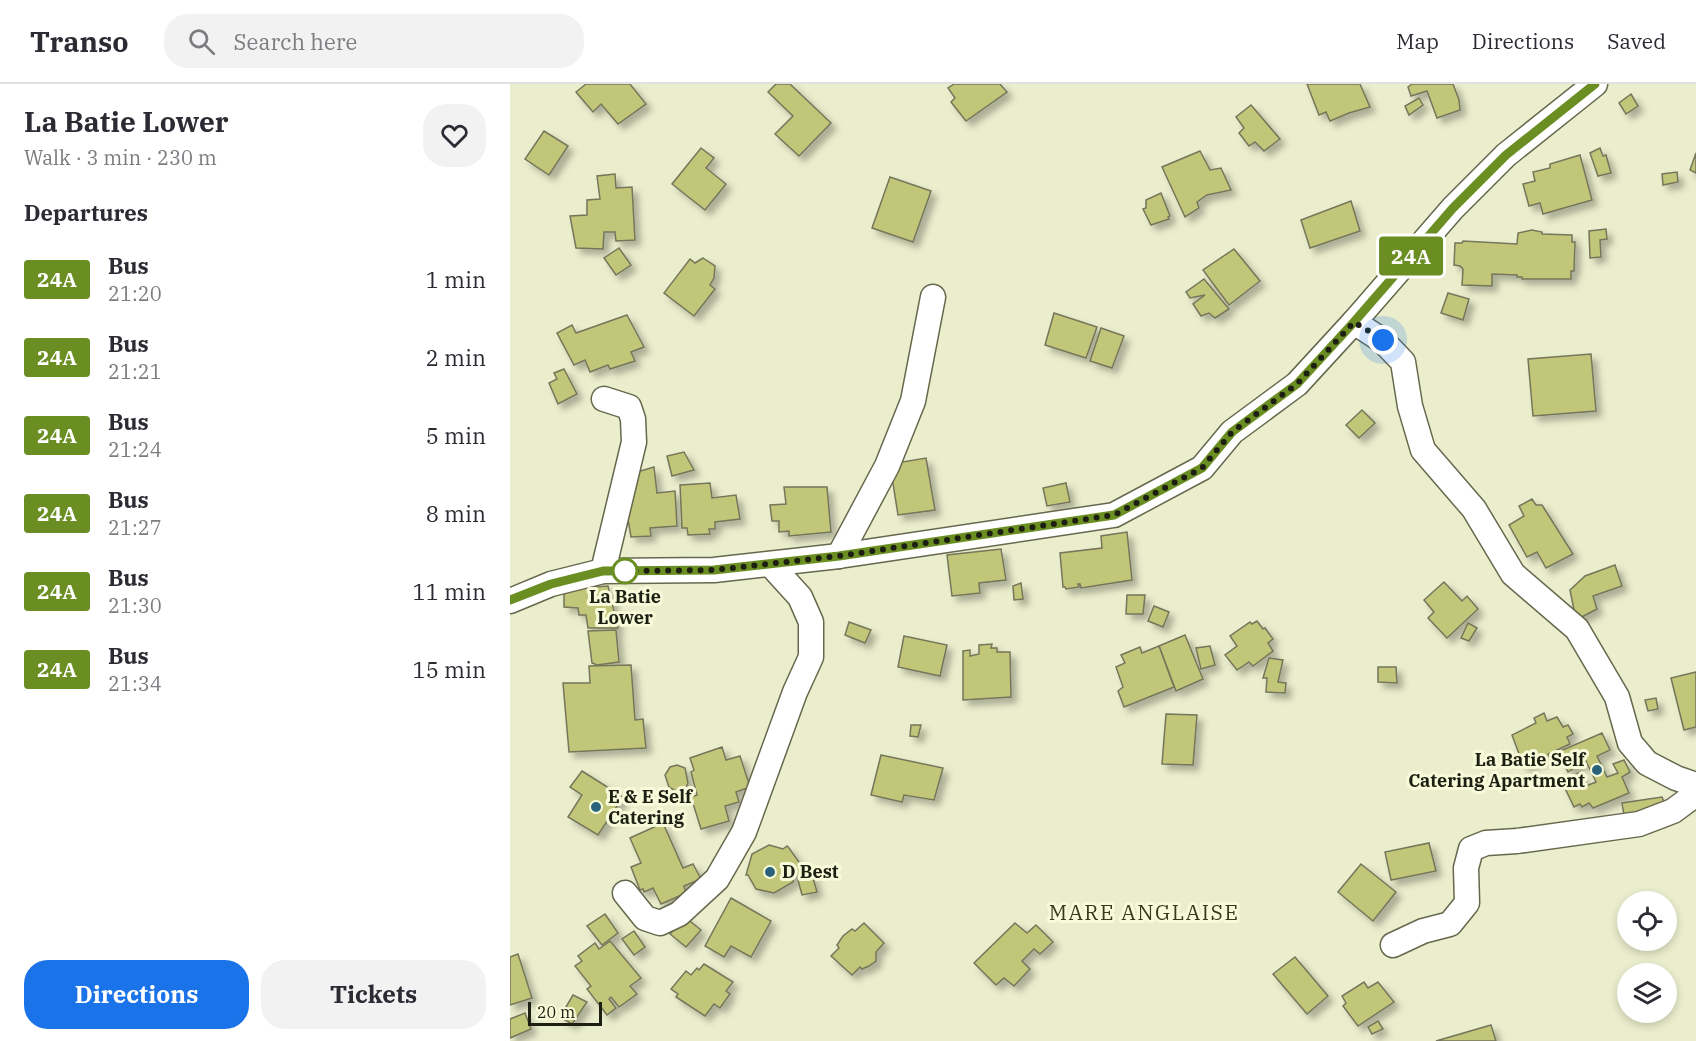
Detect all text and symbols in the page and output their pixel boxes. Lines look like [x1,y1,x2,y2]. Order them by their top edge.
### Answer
search box [164,14,584,68]
text: Transo [30,23,128,60]
icon: search [185,25,218,58]
text: Search here [233,27,357,56]
text: Map [1396,27,1439,55]
text: Directions [1472,27,1574,55]
text: Saved [1607,27,1666,55]
text: La Batie Lower [24,103,229,140]
button: heart [423,104,486,167]
text: Walk · 3 min · 230 m [24,144,217,171]
text: Departures [24,198,148,227]
line badge: 24A [1376,236,1446,276]
text: 24A [1391,242,1431,270]
text: Bus [108,251,149,280]
text: 24A [37,265,77,293]
text: 1 min [426,265,486,294]
text: 21:20 [108,280,162,307]
your location [1368,325,1398,355]
text: Bus [108,329,149,358]
text: 24A [37,343,77,371]
text: 2 min [426,343,486,372]
text: 21:21 [108,358,162,385]
text: Bus [108,407,149,436]
text: 24A [37,421,77,449]
text: 5 min [426,421,486,450]
text: 21:24 [108,436,162,463]
text: Bus [108,485,149,514]
text: 24A [37,499,77,527]
text: 8 min [426,499,486,528]
text: 21:27 [108,514,162,541]
marker: La Batie Lower [612,558,638,584]
text: Bus [108,563,149,592]
text: 24A [37,577,77,605]
text: 11 min [413,577,486,606]
place label: La Batie Lower [589,585,661,629]
text: 21:30 [108,592,162,619]
text: Bus [108,641,149,670]
text: 24A [37,655,77,683]
text: 15 min [413,655,486,684]
text: 21:34 [108,670,162,697]
place label: La Batie Self Catering Apartment [1408,748,1587,792]
marker: La Batie Self Catering Apartment [1590,763,1604,777]
place label: E & E Self Catering [608,785,694,829]
marker: E & E Self Catering [589,800,603,814]
place label: D Best [782,860,839,883]
marker: D Best [763,865,777,879]
map controls [1617,891,1677,1023]
button: locate [1617,891,1677,951]
district label: MARE ANGLAISE [1049,898,1239,926]
button: Directions [24,960,249,1029]
button: Tickets [261,960,486,1029]
button: layers [1617,963,1677,1023]
scale bar [528,999,602,1026]
text: 20 m [537,1002,575,1022]

